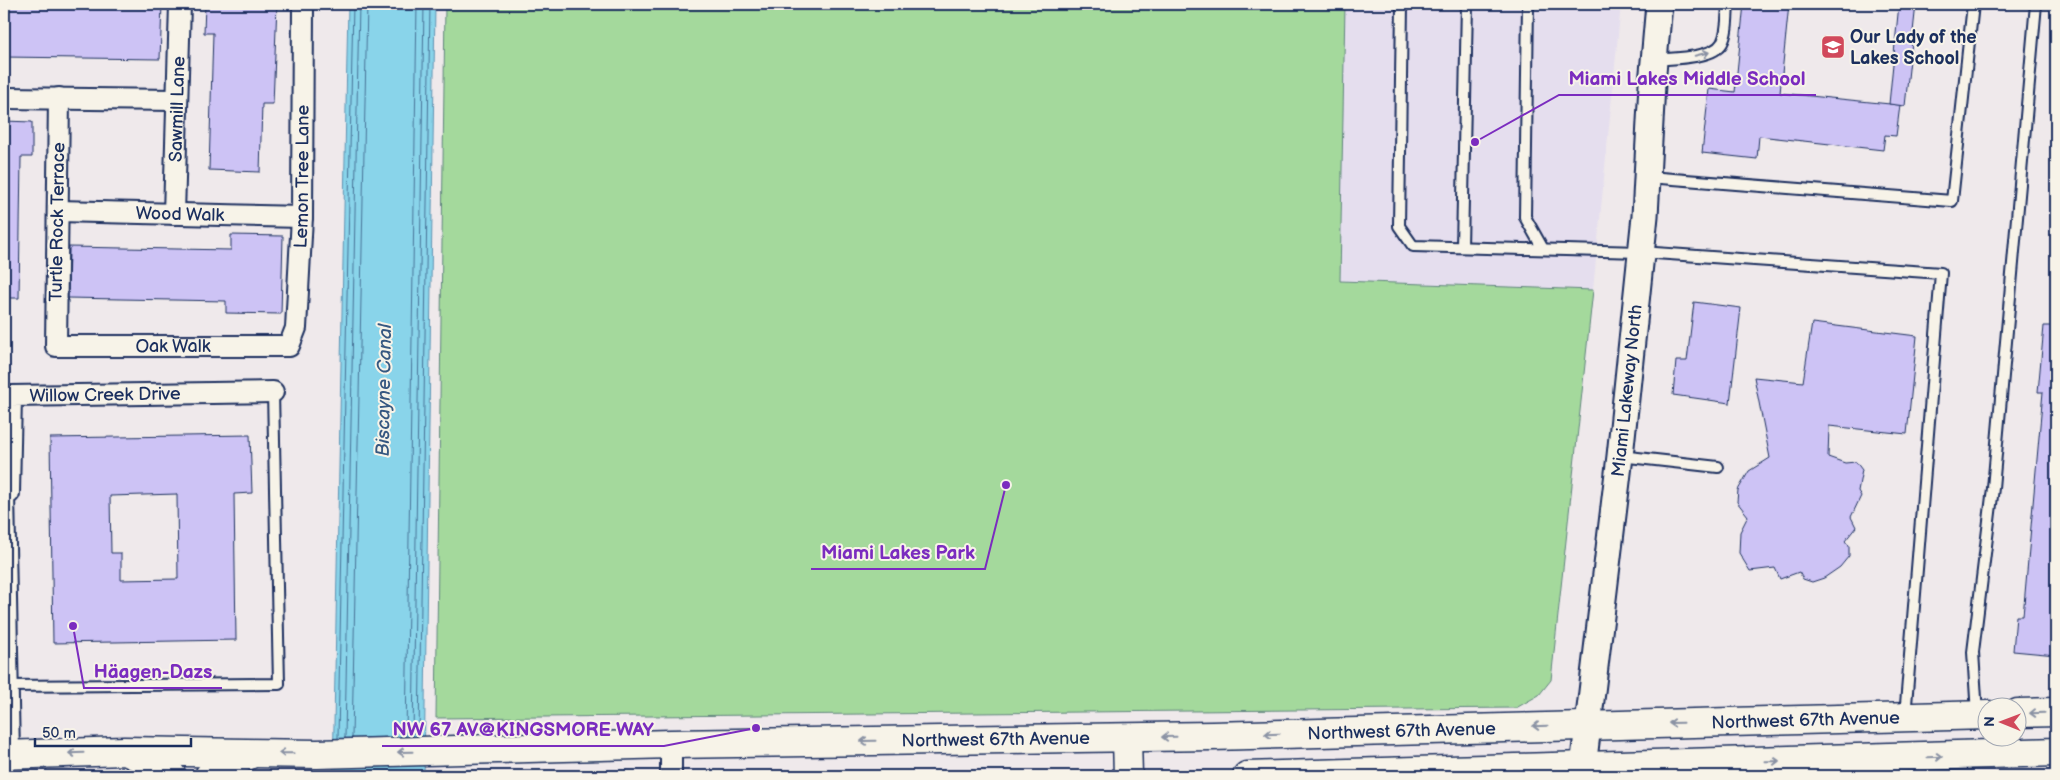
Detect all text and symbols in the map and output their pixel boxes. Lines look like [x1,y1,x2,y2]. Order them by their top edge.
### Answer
place label: Our Lady of the Lakes School [1850,27,1977,69]
school or university icon: Our Lady of the Lakes School [1820,34,1846,60]
one-way arrow [1693,49,1709,58]
street label: Sawmill Lane [165,55,190,162]
callout: Miami Lakes Middle School [1559,61,1816,95]
text: Miami Lakes Middle School [1568,68,1806,91]
street label: Lemon Tree Lane [290,104,314,249]
street label: Turtle Rock Terrace [46,142,69,302]
street label: Wood Walk [135,203,225,226]
street label: Miami Lakeway North [1608,303,1647,478]
water label: Biscayne Canal [372,323,397,457]
street label: Oak Walk [135,336,211,357]
street label: Willow Creek Drive [29,383,181,407]
callout: Miami Lakes Park [811,535,985,569]
text: Miami Lakes Park [821,542,975,565]
callout: Häagen-Dazs [84,654,222,688]
text: Häagen-Dazs [94,661,212,684]
north arrow [1978,698,2028,748]
street label: Northwest 67th Avenue [1711,707,1900,733]
one-way arrow [2029,708,2045,717]
callout: NW 67 AV@KINGSMORE WAY [382,712,664,746]
scale bar [35,715,191,747]
text: N [1981,716,1998,727]
street label: Northwest 67th Avenue [1307,718,1496,744]
one-way arrow [1669,718,1685,728]
text: NW 67 AV@KINGSMORE WAY [392,719,654,742]
one-way arrow [1532,722,1548,731]
text: 50 m [42,724,76,743]
street label: Northwest 67th Avenue [901,728,1090,752]
one-way arrow [1265,730,1281,739]
one-way arrow [1162,732,1178,742]
one-way arrow [861,737,877,746]
one-way arrow [397,747,414,757]
one-way arrow [68,748,84,758]
one-way arrow [278,748,294,758]
one-way arrow [1926,752,1942,761]
one-way arrow [1764,756,1780,766]

